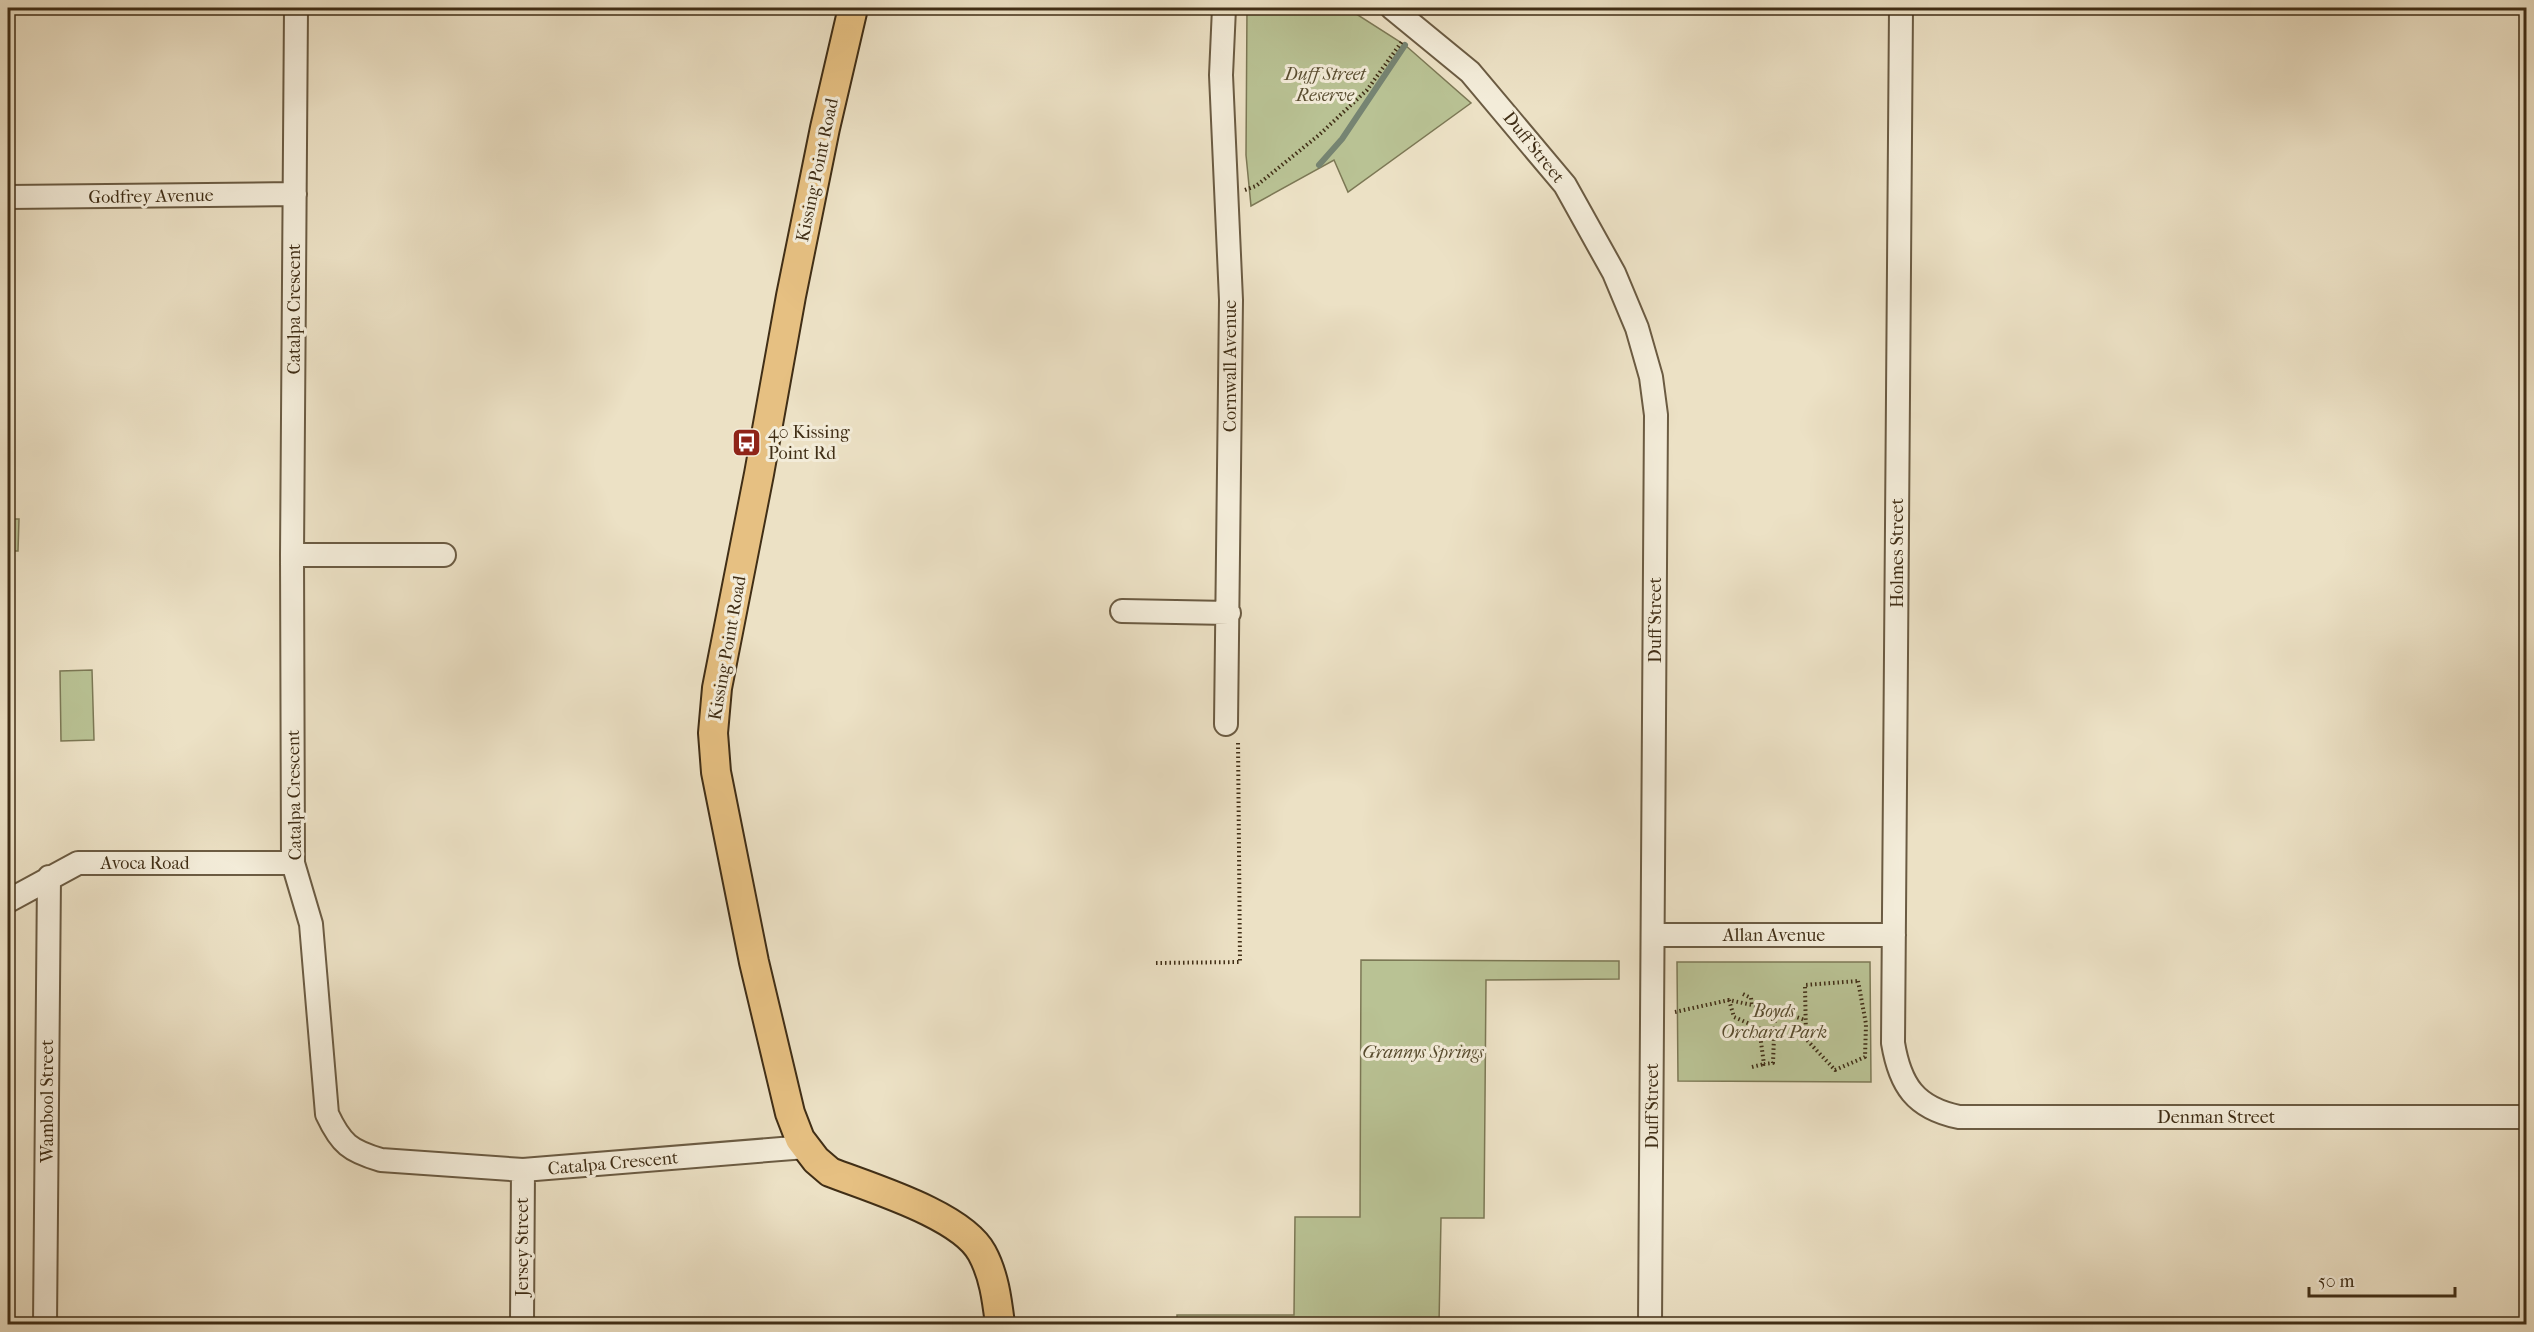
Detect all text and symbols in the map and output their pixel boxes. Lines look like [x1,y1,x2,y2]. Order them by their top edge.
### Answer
park label: Duff Street Reserve [1284,64,1367,106]
street label: Kissing Point Road [792,96,843,244]
street label: Duff Street [1498,107,1569,188]
street label: Godfrey Avenue [88,185,214,208]
street label: Catalpa Crescent [284,243,305,374]
street label: Cornwall Avenue [1220,300,1241,432]
place label: 40 Kissing Point Rd [768,422,850,464]
bus stop icon: 40 Kissing Point Rd [731,426,763,458]
street label: Holmes Street [1887,498,1908,608]
street label: Kissing Point Road [704,574,751,722]
street label: Duff Street [1645,576,1666,663]
street label: Catalpa Crescent [283,729,306,861]
street label: Avoca Road [99,853,190,874]
street label: Allan Avenue [1722,925,1825,946]
park label: Boyds Orchard Park [1721,1001,1827,1043]
street label: Wambool Street [37,1039,58,1164]
park label: Grannys Springs [1362,1042,1484,1063]
street label: Duff Street [1642,1062,1663,1149]
street label: Denman Street [2157,1107,2276,1128]
street label: Catalpa Crescent [547,1147,680,1180]
street label: Jersey Street [512,1197,533,1299]
scale bar [2309,1260,2454,1298]
text: 50 m [2318,1271,2355,1292]

